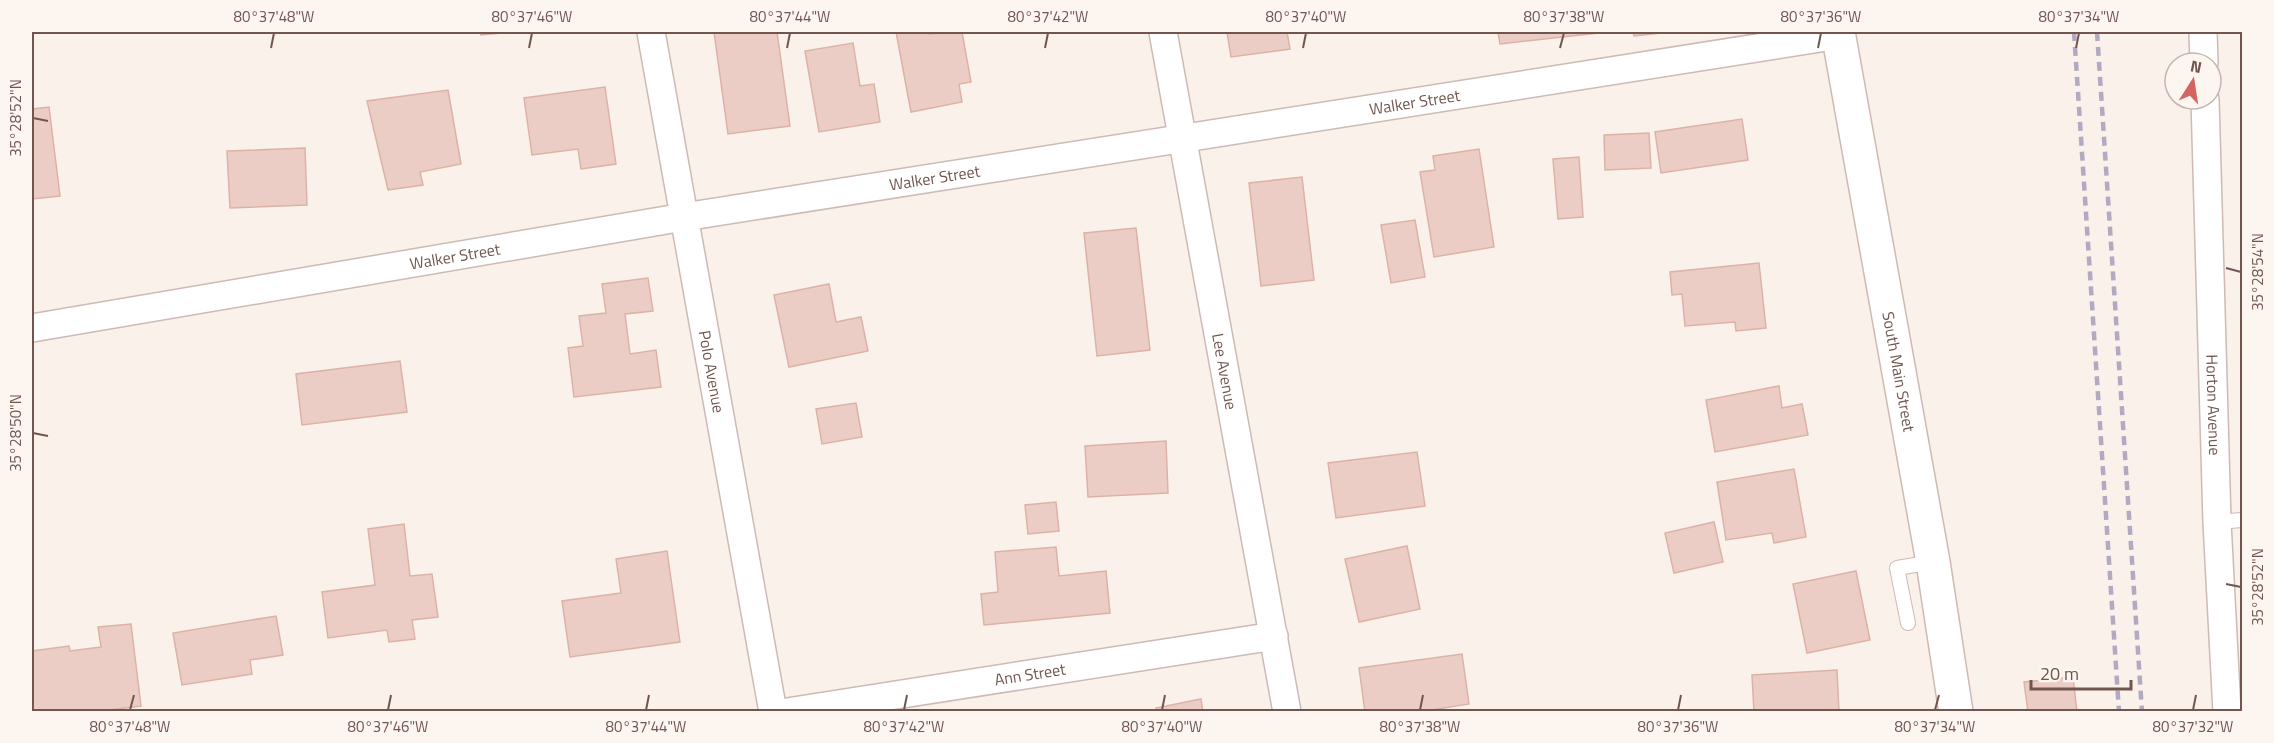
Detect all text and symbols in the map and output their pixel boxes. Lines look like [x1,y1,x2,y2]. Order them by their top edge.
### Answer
text: 80°37'48"W [234,5,314,28]
text: 80°37'46"W [492,5,572,28]
text: 80°37'44"W [750,5,830,28]
text: 80°37'42"W [1008,5,1088,28]
text: 80°37'40"W [1266,5,1346,28]
text: 80°37'38"W [1524,5,1604,28]
text: 80°37'36"W [1781,5,1861,28]
text: 80°37'34"W [2039,5,2119,28]
north arrow [2163,51,2223,111]
text: N [2188,53,2204,79]
text: 35°28'52"N [4,79,27,157]
street label: Walker Street [1367,83,1462,121]
street label: Walker Street [887,158,982,197]
text: 35°28'54"N [2246,233,2269,311]
street label: Walker Street [408,236,502,276]
street label: South Main Street [1876,310,1921,434]
street label: Polo Avenue [693,328,731,415]
street label: Lee Avenue [1206,331,1244,412]
street label: Horton Avenue [2200,354,2227,456]
text: 35°28'50"N [4,394,27,472]
text: 35°28'52"N [2246,548,2269,626]
scale bar [2031,653,2132,691]
street label: Ann Street [993,657,1068,691]
text: 20 m [2040,660,2079,687]
text: 80°37'48"W [90,715,170,738]
text: 80°37'46"W [348,715,428,738]
text: 80°37'44"W [606,715,686,738]
text: 80°37'42"W [864,715,944,738]
text: 80°37'40"W [1122,715,1202,738]
text: 80°37'38"W [1380,715,1460,738]
text: 80°37'36"W [1638,715,1718,738]
text: 80°37'34"W [1895,715,1975,738]
text: 80°37'32"W [2153,715,2233,738]

